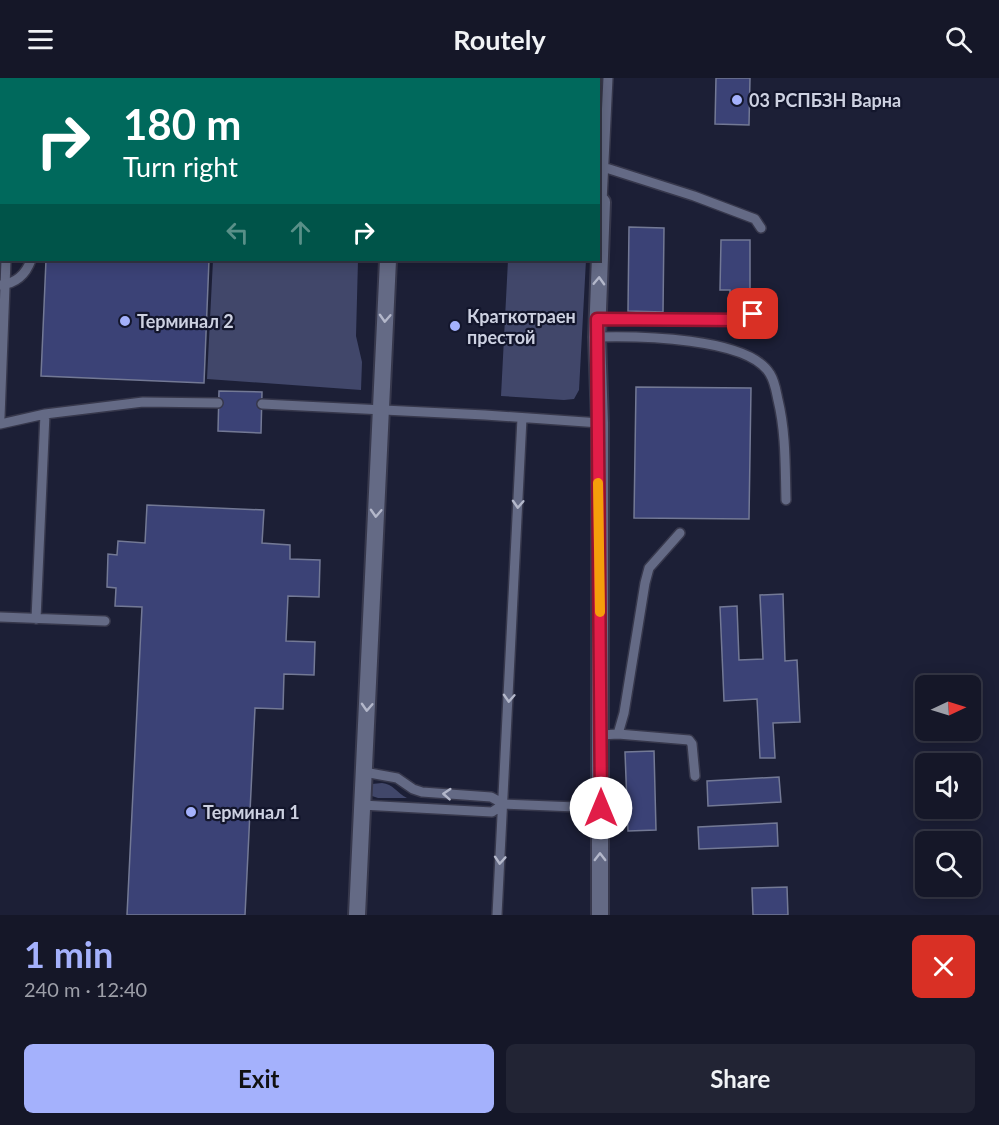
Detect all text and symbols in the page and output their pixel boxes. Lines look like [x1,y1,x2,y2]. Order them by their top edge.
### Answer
icon: menu [24,23,57,56]
text: Routely [453,23,546,56]
icon: search [942,23,975,56]
place label: 03 РСПБЗН Варна [749,89,901,111]
marker: 03 РСПБЗН Варна [730,93,744,107]
text: 180 m [123,99,241,149]
icon: right [24,102,102,180]
text: Turn right [123,150,238,183]
icon: left [221,216,254,249]
icon: ahead [284,216,317,249]
icon: right [347,216,380,249]
one-way arrow [592,276,605,285]
pin [727,288,778,339]
icon: arrive [736,297,769,330]
place label: Краткотраен престой [467,305,576,348]
place label: Терминал 2 [137,310,234,332]
one-way arrow [379,313,392,322]
marker: Терминал 2 [118,314,132,328]
marker: Краткотраен престой [448,319,462,333]
one-way arrow [511,499,524,508]
one-way arrow [369,508,382,517]
north arrow [915,675,981,741]
map controls [915,675,981,897]
one-way arrow [502,694,515,703]
one-way arrow [360,703,373,712]
button: sound [915,753,981,819]
position arrow [569,776,633,840]
one-way arrow [443,788,452,801]
place label: Терминал 1 [203,801,300,823]
marker: Терминал 1 [184,805,198,819]
button: search [915,831,981,897]
one-way arrow [594,852,606,861]
one-way arrow [494,855,507,864]
text: 1 min [24,932,113,976]
button: close [912,935,975,998]
text: 240 m · 12:40 [24,977,147,1001]
button: Exit [24,1044,494,1113]
button: Share [506,1044,975,1113]

